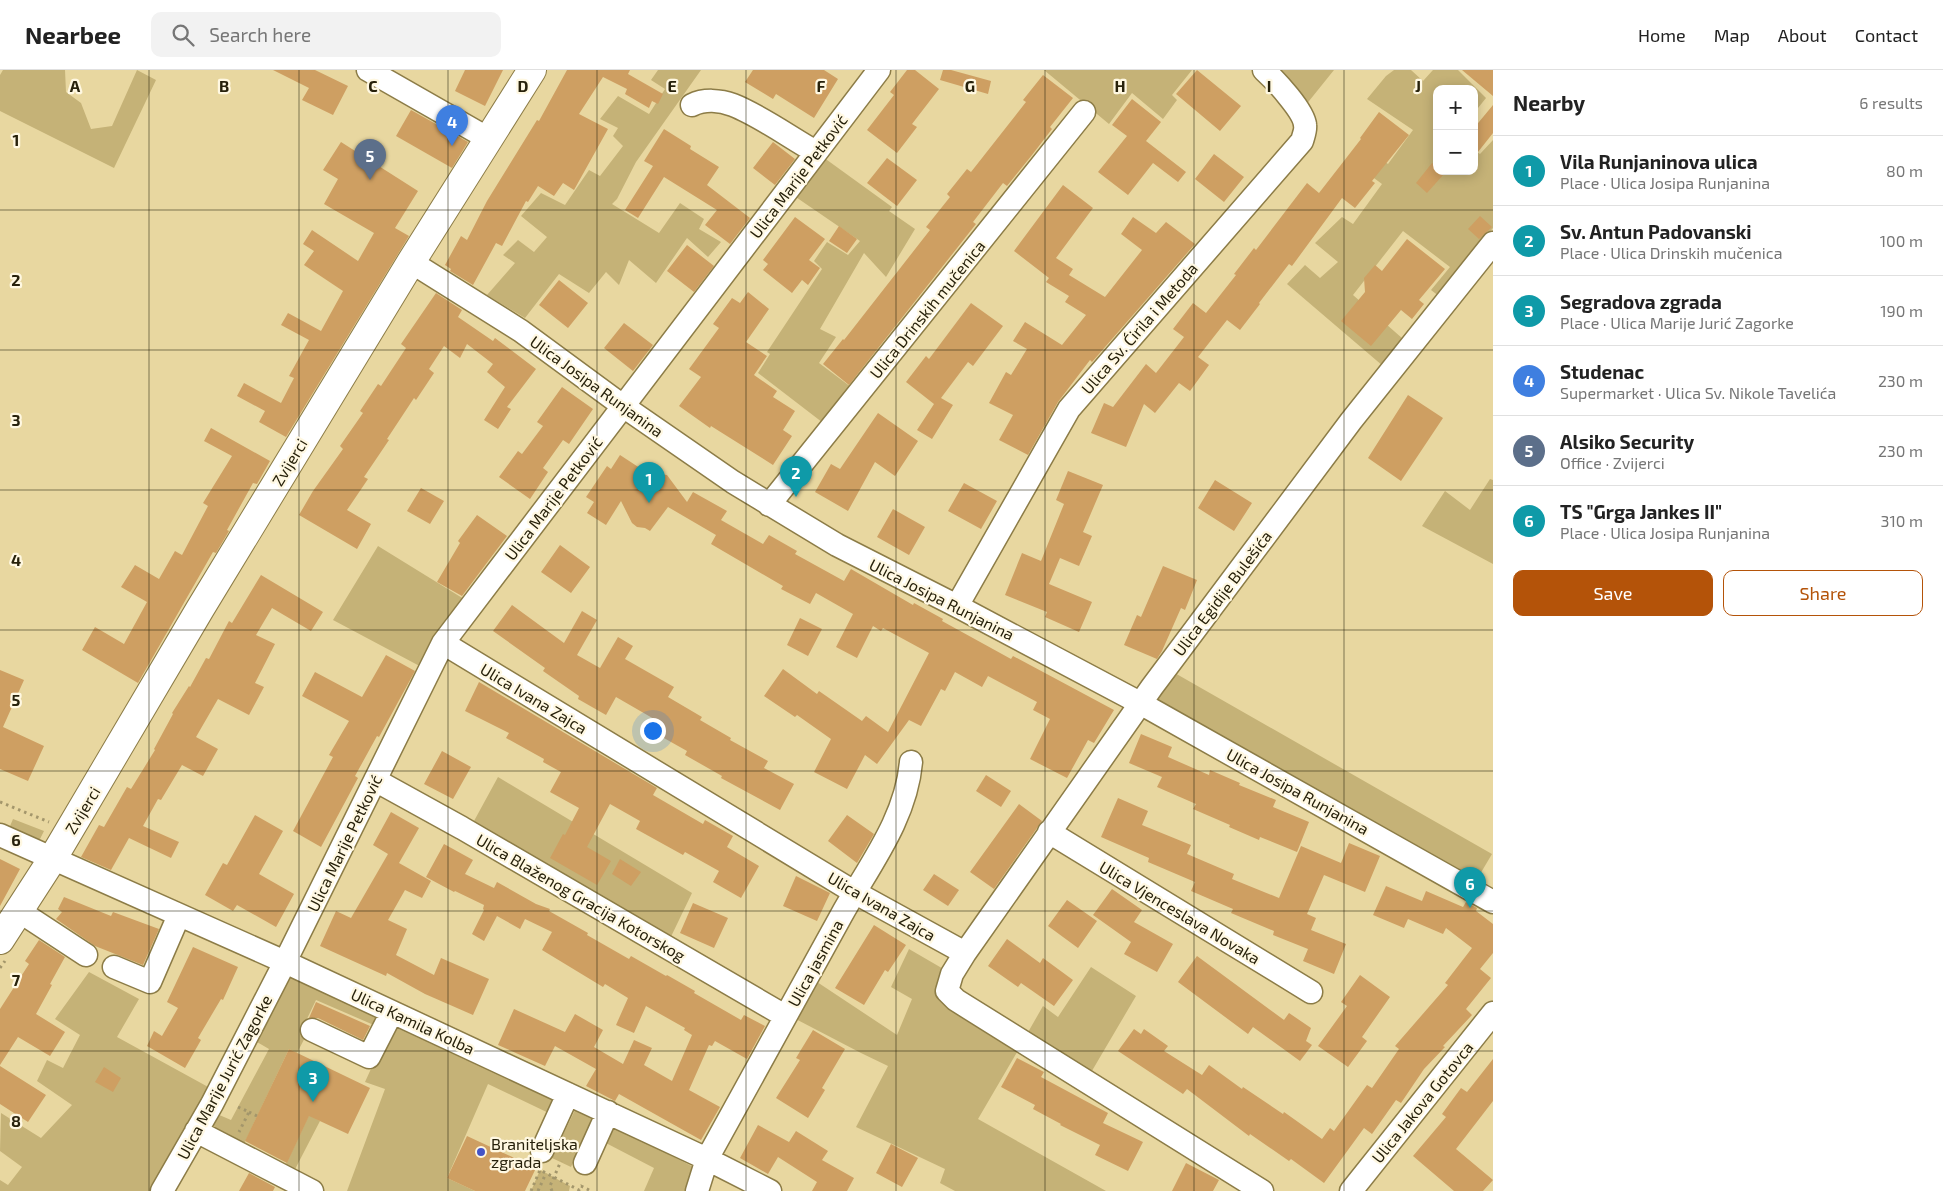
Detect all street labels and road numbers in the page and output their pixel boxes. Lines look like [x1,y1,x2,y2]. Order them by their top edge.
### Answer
street label: Ulica Marije Petković [745,110,852,242]
street label: Ulica Drinskih mučenica [865,236,989,382]
street label: Ulica Sv. Ćirila i Metoda [1077,259,1201,397]
street label: Ulica Josipa Runjanina [526,331,667,441]
street label: Ulica Marije Petković [500,432,607,564]
street label: Zvijerci [267,435,311,490]
street label: Ulica Egidije Bulešića [1169,527,1276,660]
street label: Ulica Josipa Runjanina [866,554,1018,645]
street label: Ulica Ivana Zajca [477,659,591,738]
street label: Ulica Josipa Runjanina [1223,744,1373,839]
street label: Ulica Marije Petković [303,771,386,915]
street label: Zvijerci [60,783,104,838]
street label: Ulica Blaženog Gracija Kotorskog [473,829,689,966]
street label: Ulica Vjenceslava Novaka [1096,857,1264,968]
street label: Ulica Ivana Zajca [824,868,939,945]
street label: Ulica jasmina [783,916,848,1010]
street label: Ulica Kamila Kolba [348,984,478,1058]
street label: Ulica Marije Jurić Zagorke [173,991,276,1163]
street label: Ulica Jakova Gotovca [1367,1038,1477,1166]

